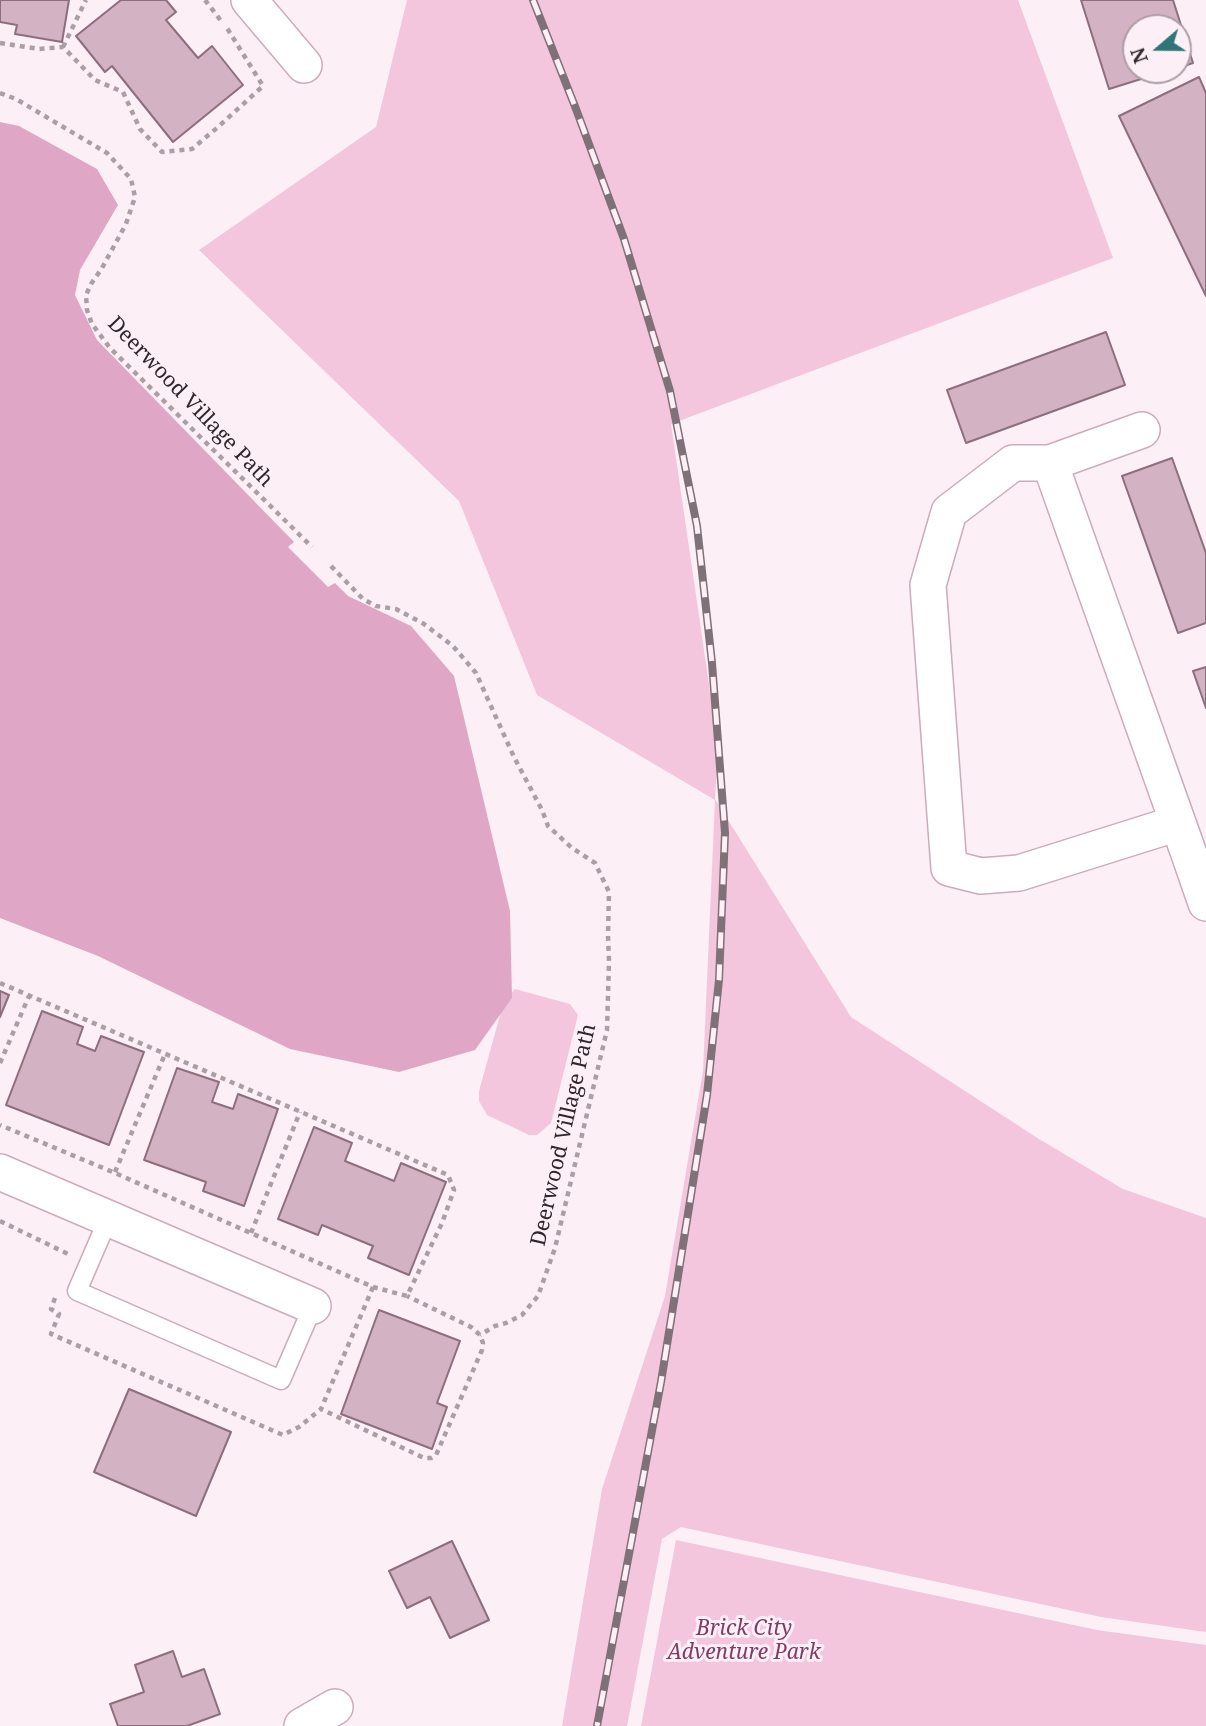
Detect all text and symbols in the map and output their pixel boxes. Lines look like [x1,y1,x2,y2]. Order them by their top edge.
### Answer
north arrow [1122,14,1192,84]
text: N [1124,44,1154,67]
street label: Deerwood Village Path [102,312,278,492]
street label: Deerwood Village Path [526,1021,602,1249]
park label: Brick City Adventure Park [667,1616,821,1666]

